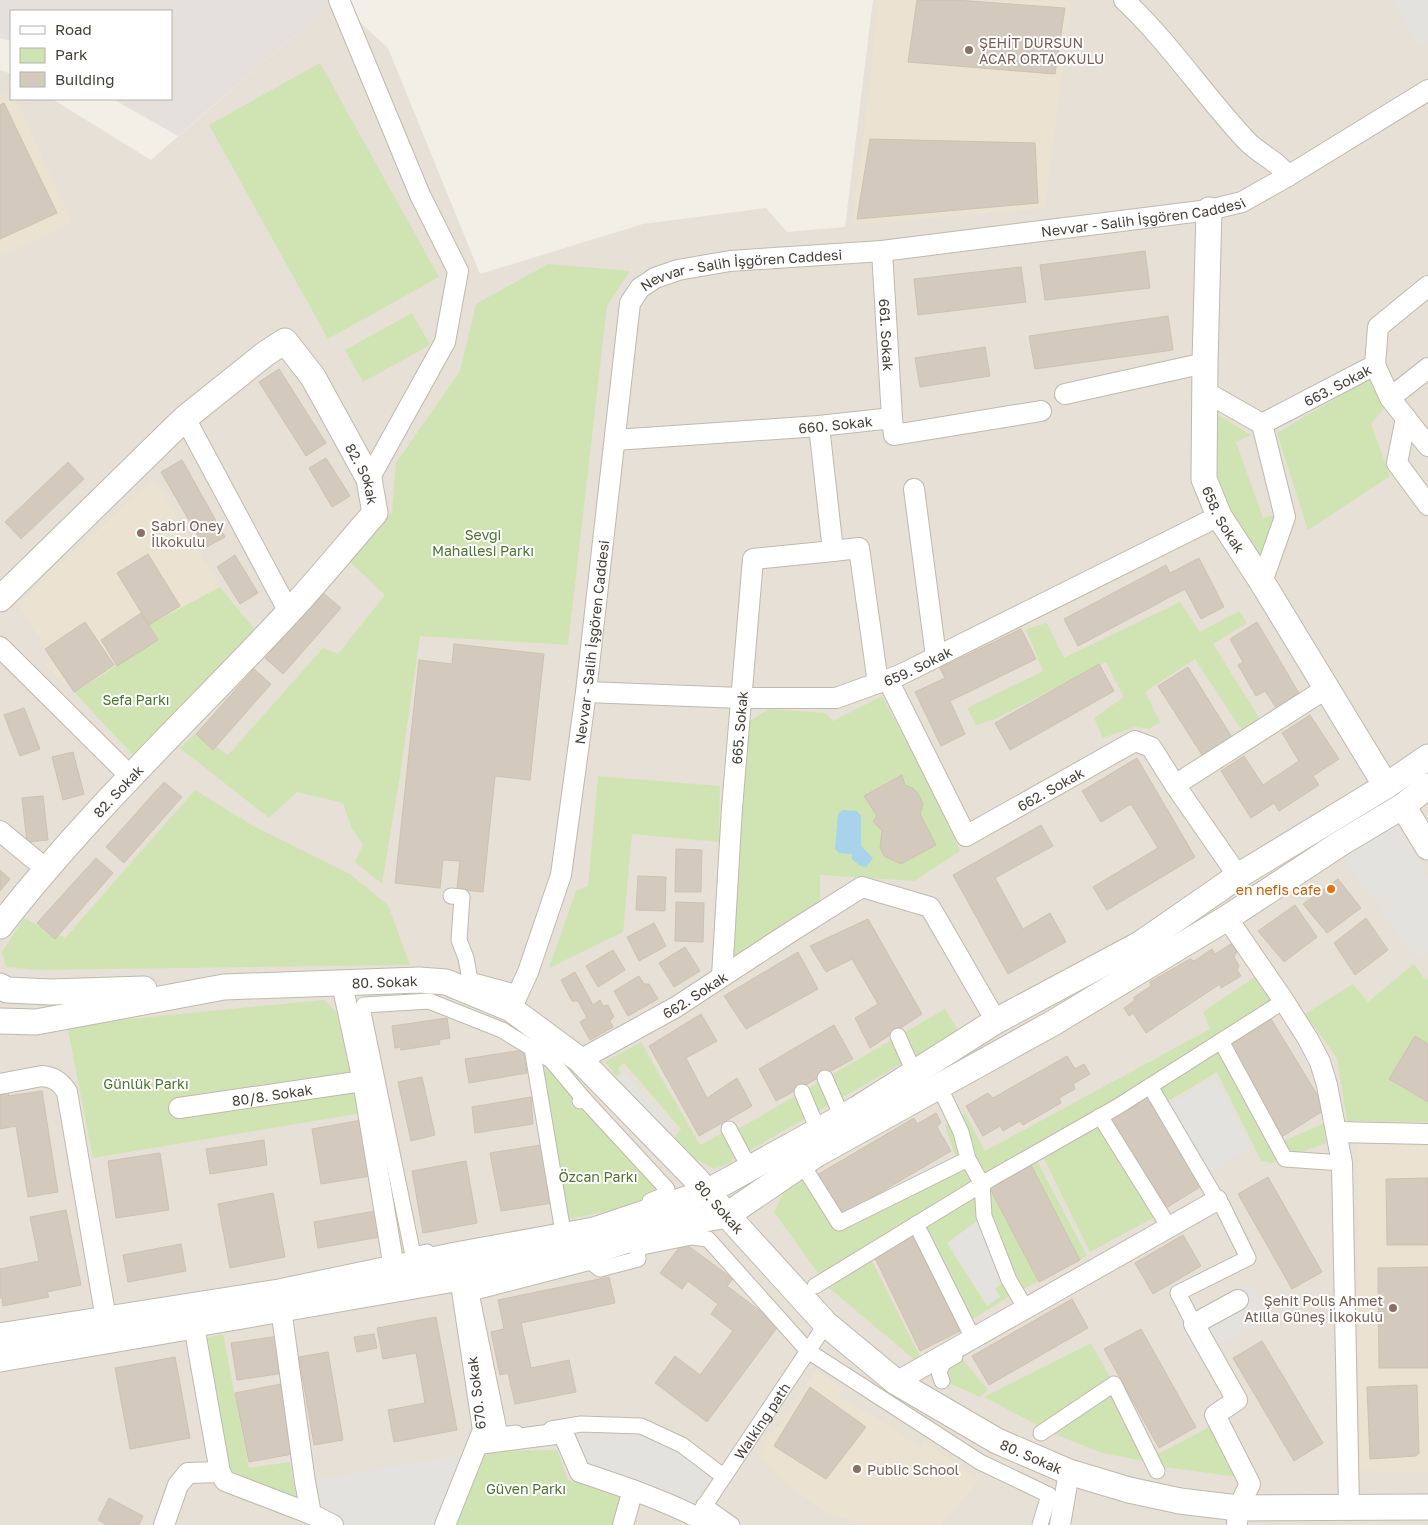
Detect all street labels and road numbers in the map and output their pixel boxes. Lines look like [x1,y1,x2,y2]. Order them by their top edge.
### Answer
street label: Nevvar - Salih İşgören Caddesi [1040,193,1248,239]
street label: Nevvar - Salih İşgören Caddesi [637,245,843,294]
street label: 661. Sokak [876,298,898,372]
street label: 663. Sokak [1301,360,1374,409]
street label: 660. Sokak [798,412,873,436]
street label: 82. Sokak [342,440,382,506]
street label: 658. Sokak [1199,483,1249,556]
street label: Nevvar - Salih İşgören Caddesi [570,539,612,745]
street label: 659. Sokak [881,642,955,689]
street label: 665. Sokak [727,690,750,765]
street label: 82. Sokak [90,761,147,821]
street label: 662. Sokak [1014,763,1087,814]
street label: 662. Sokak [659,967,730,1021]
street label: 80. Sokak [351,972,418,991]
street label: 80/8. Sokak [231,1080,313,1109]
street label: 80. Sokak [692,1176,748,1237]
street label: 670. Sokak [463,1356,489,1430]
street label: Walking path [730,1379,793,1462]
street label: 80. Sokak [998,1435,1065,1477]

